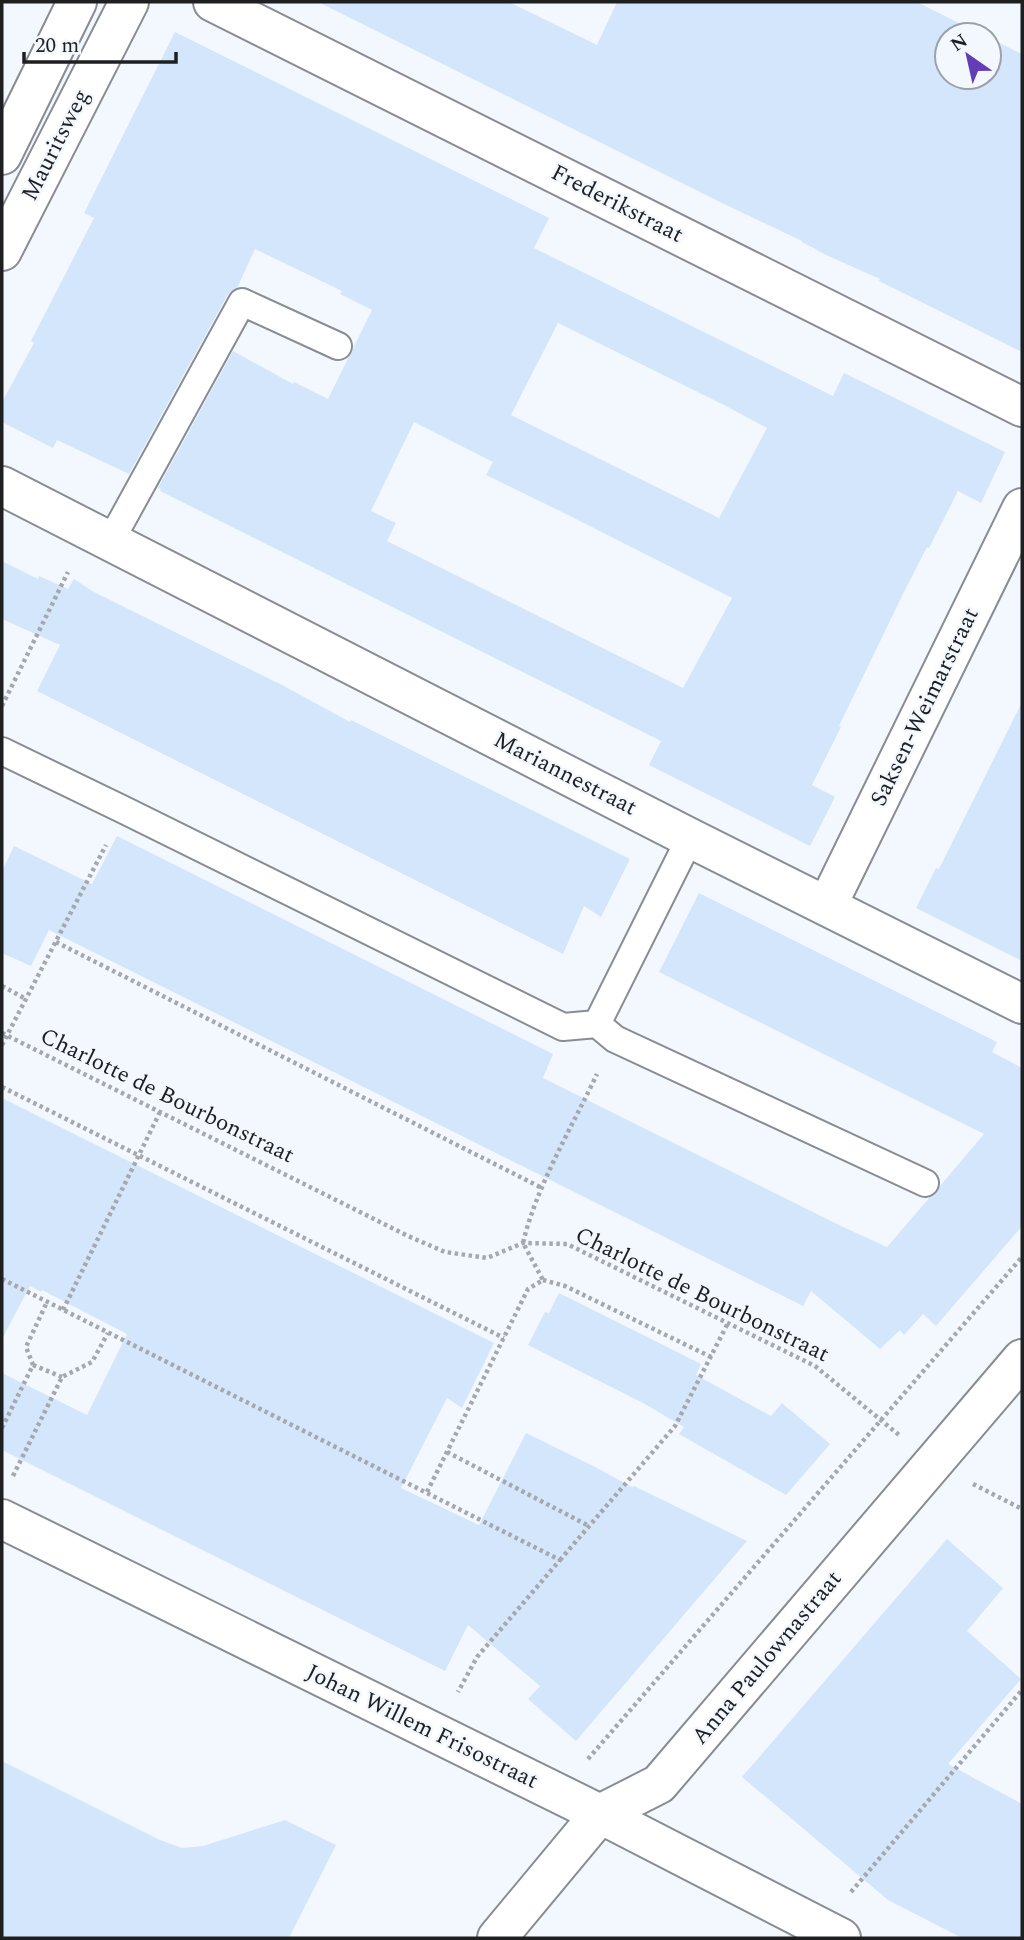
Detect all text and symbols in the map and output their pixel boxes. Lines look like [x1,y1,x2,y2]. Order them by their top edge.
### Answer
scale bar [24,21,177,65]
north arrow [933,21,1003,91]
text: N [945,27,974,60]
text: 20 m [35,30,79,62]
street label: Mauritsweg [13,83,99,207]
street label: Frederikstraat [545,156,689,252]
street label: Saksen-Weimarstraat [862,602,988,812]
street label: Mariannestraat [487,723,643,825]
street label: Charlotte de Bourbonstraat [34,1019,300,1173]
street label: Charlotte de Bourbonstraat [569,1218,835,1372]
street label: Anna Paulownastraat [683,1563,851,1753]
street label: Johan Willem Frisostraat [300,1655,544,1799]

